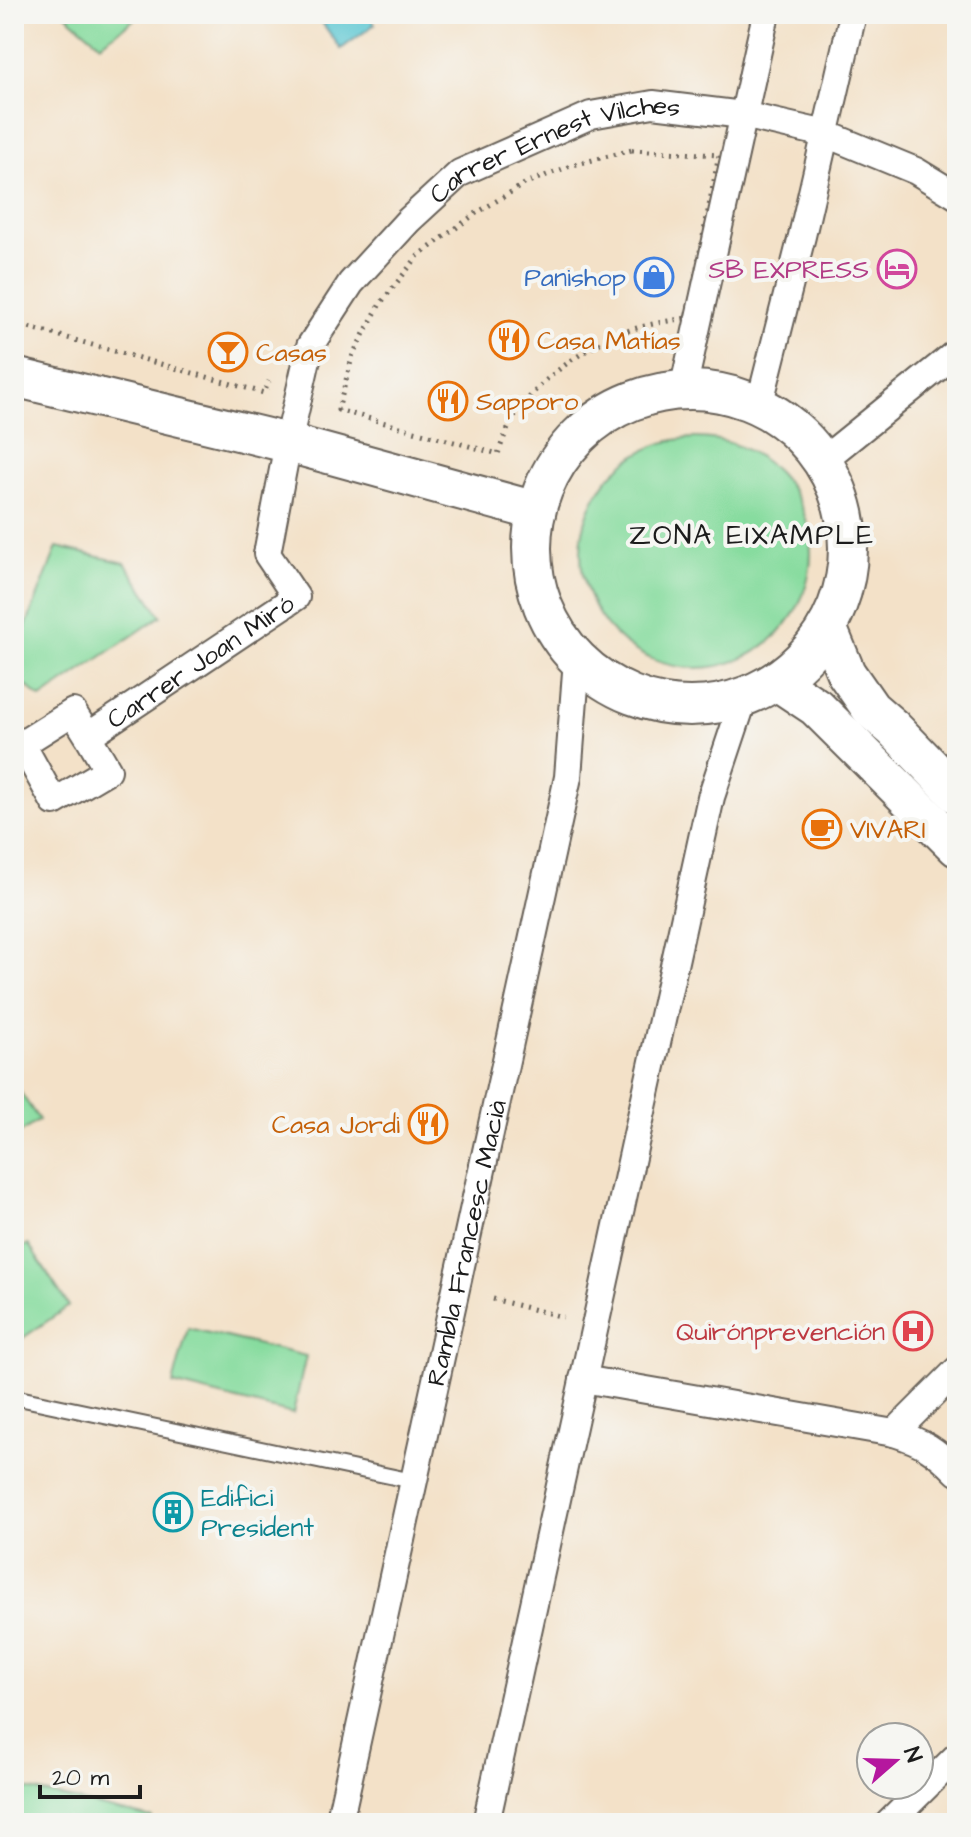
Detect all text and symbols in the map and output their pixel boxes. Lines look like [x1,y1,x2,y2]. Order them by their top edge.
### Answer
street label: Carrer Ernest Vilches [421,87,682,212]
hotel icon: SB EXPRESS [876,248,918,290]
place label: SB EXPRESS [709,252,869,288]
shop icon: Panishop [633,256,675,298]
place label: Panishop [524,260,626,296]
restaurant icon: Casa Matías [488,319,530,361]
place label: Casa Matías [537,323,681,359]
bar icon: Casas [207,331,249,373]
place label: Casas [256,335,327,371]
restaurant icon: Sapporo [427,380,469,422]
place label: Sapporo [476,384,579,420]
district label: ZONA EIXAMPLE [629,516,875,555]
street label: Carrer Joan Miró [100,586,302,738]
cafe icon: VIVARI [801,808,843,850]
place label: VIVARI [850,812,926,848]
street label: Rambla Francesc Macià [418,1097,516,1389]
restaurant icon: Casa Jordi [407,1103,449,1145]
place label: Casa Jordi [272,1107,400,1143]
hospital icon: Quirónprevención [892,1310,934,1352]
place label: Quirónprevención [676,1314,885,1350]
place label: Edifici President [201,1480,314,1546]
building icon: Edifici President [152,1491,194,1533]
north arrow [855,1721,935,1801]
text: N [895,1743,929,1767]
scale bar [40,1749,140,1799]
text: 20 m [52,1761,109,1795]

